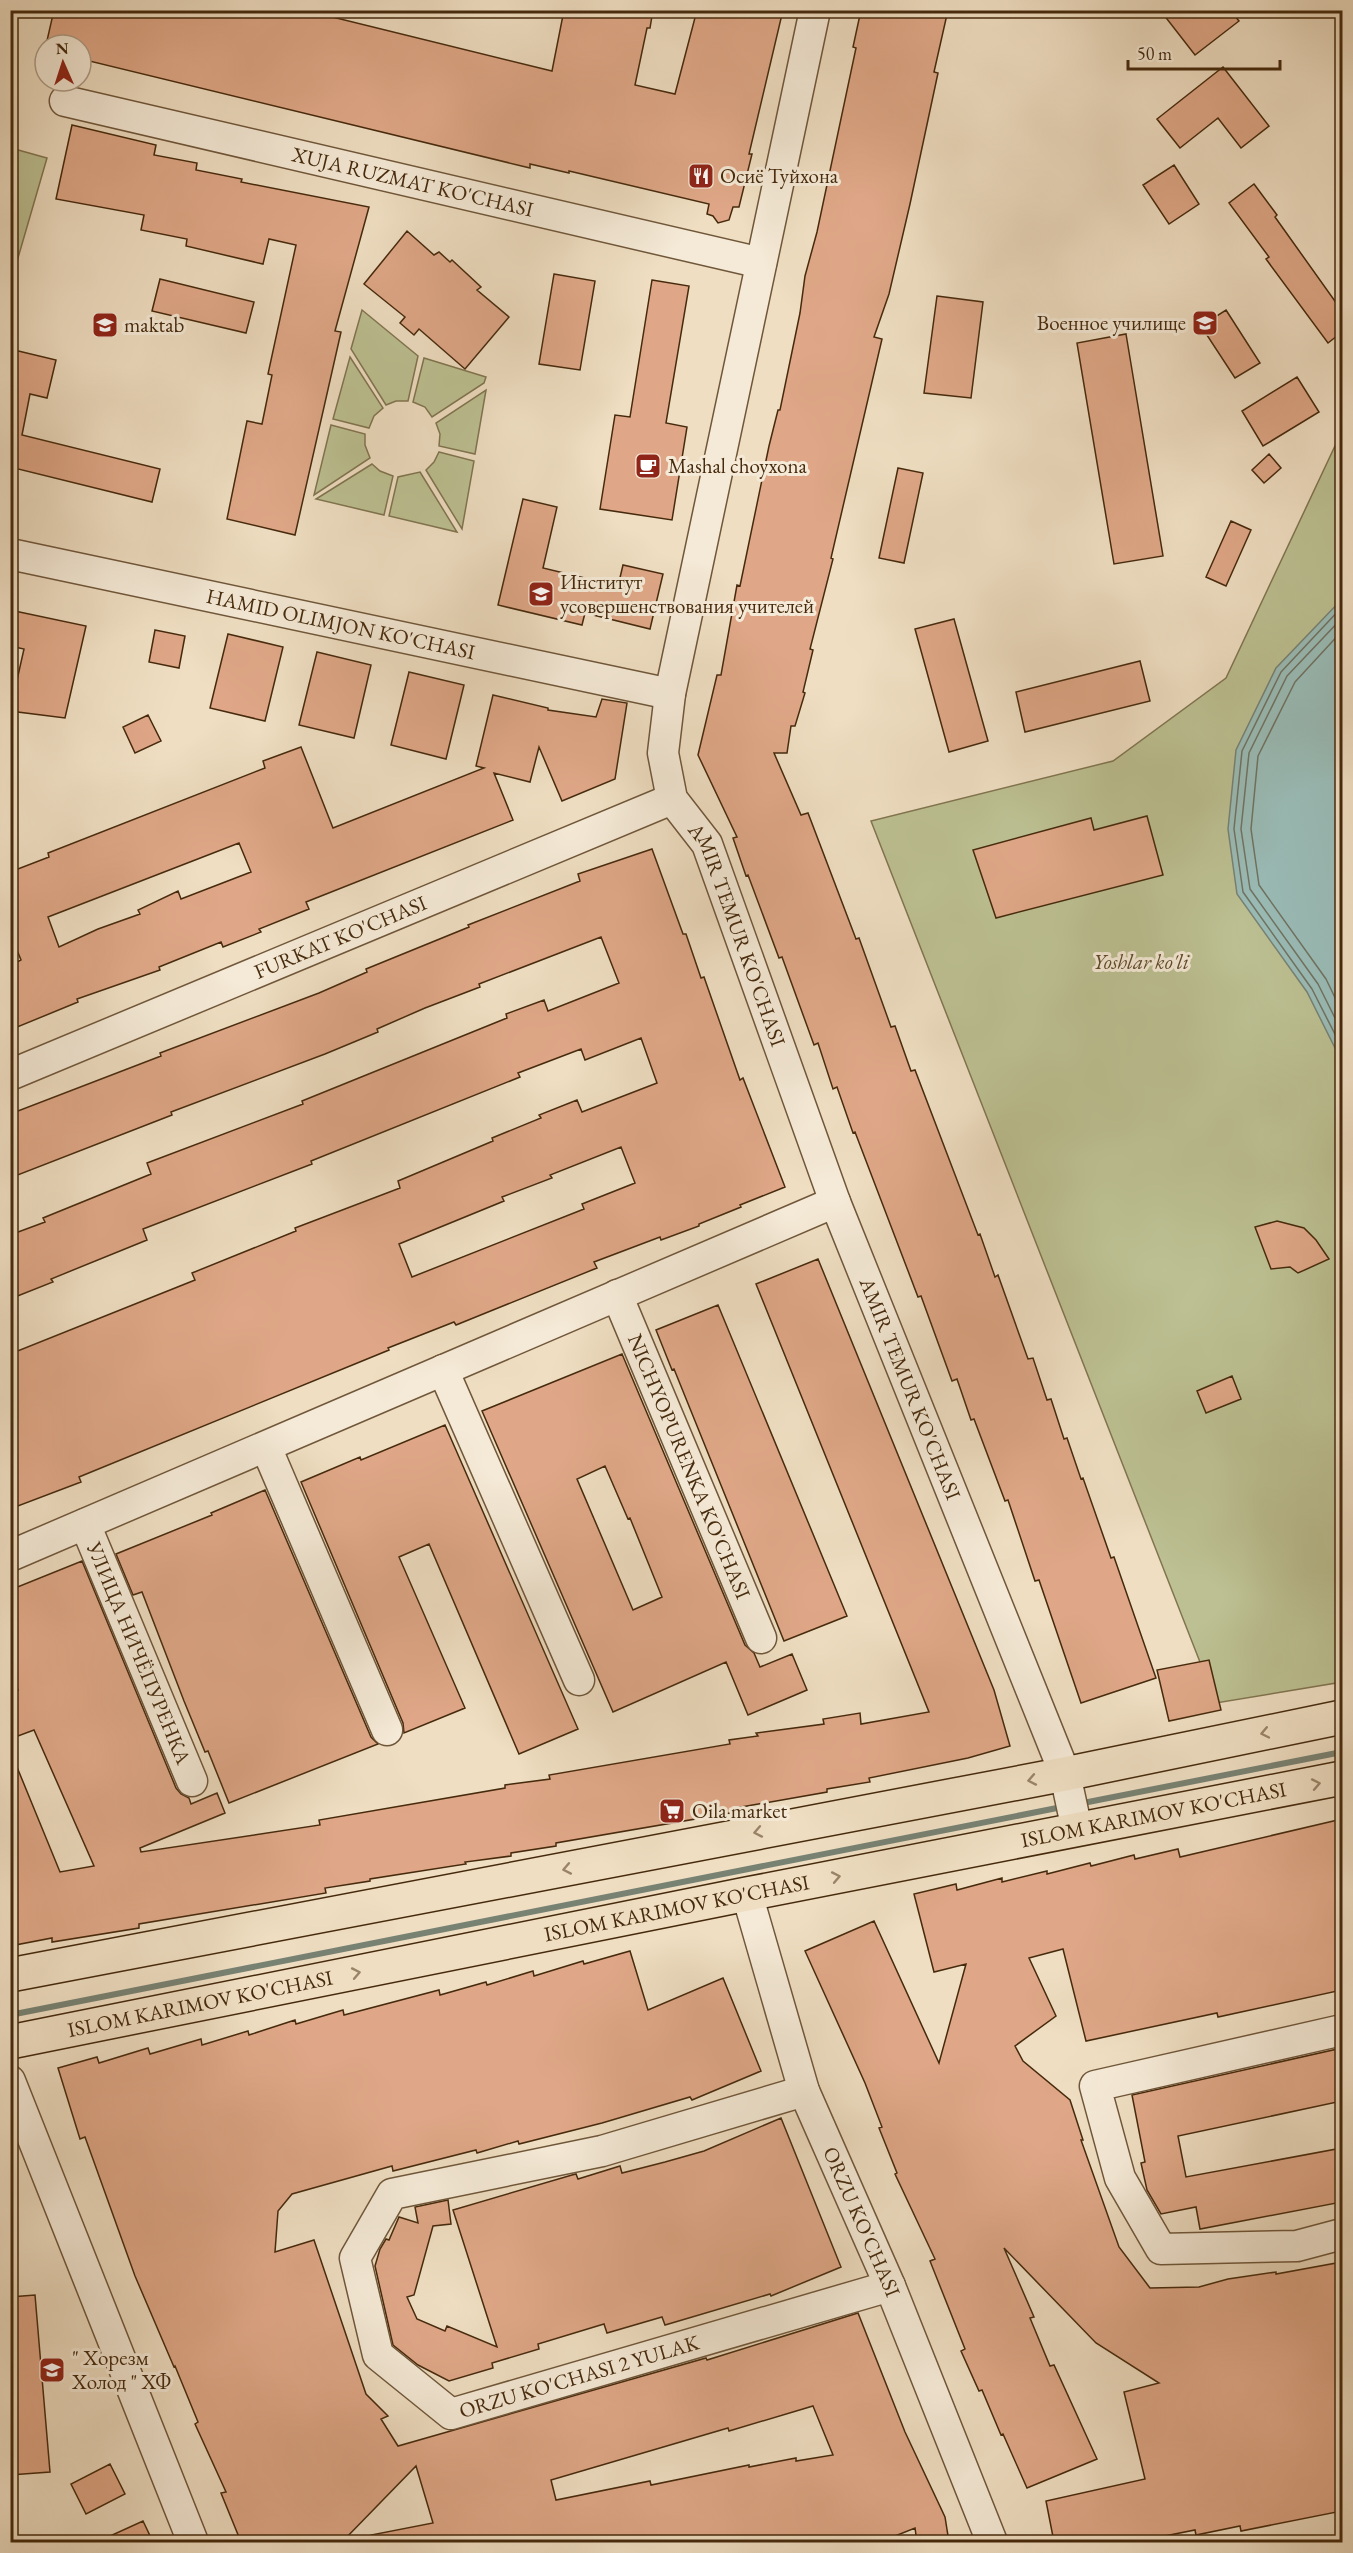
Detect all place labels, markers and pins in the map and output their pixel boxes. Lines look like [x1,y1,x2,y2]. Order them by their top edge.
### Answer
restaurant icon: Осиё Туйхона [686,161,716,191]
place label: Осиё Туйхона [720,162,839,189]
school or university icon: Военное училище [1190,308,1220,338]
place label: Военное училище [1037,309,1186,336]
school or university icon: maktab [90,310,120,340]
place label: maktab [124,311,185,338]
cafe icon: Mashal choyxona [633,451,663,481]
place label: Mashal choyxona [668,452,808,479]
place label: Институт усовершенствования учителей [560,568,814,619]
school or university icon: Институт усовершенствования учителей [526,579,556,609]
supermarket icon: Oila market [657,1796,687,1826]
place label: Oila market [692,1797,788,1824]
place label: " Хорезм Холод " ХФ [71,2344,171,2395]
school or university icon: " Хорезм Холод " ХФ [37,2355,67,2385]

